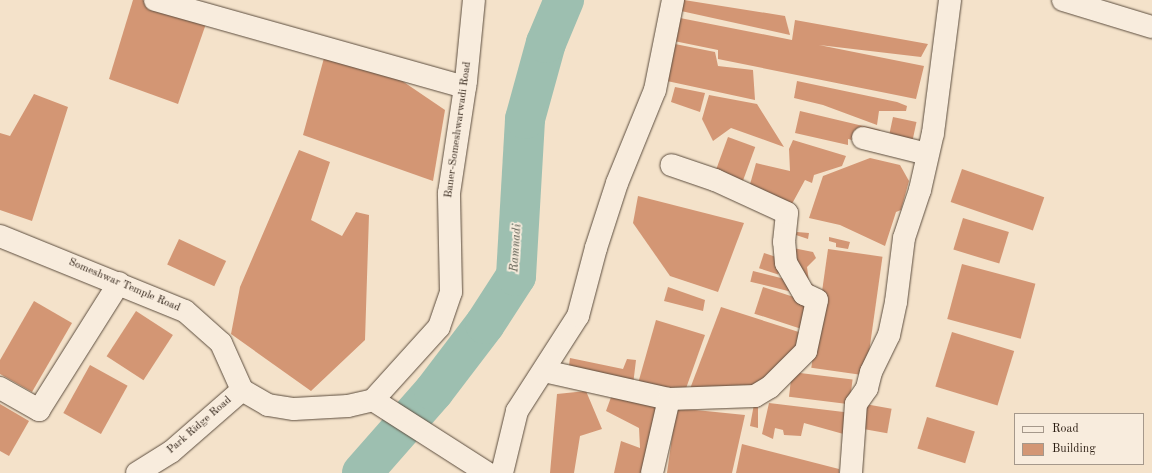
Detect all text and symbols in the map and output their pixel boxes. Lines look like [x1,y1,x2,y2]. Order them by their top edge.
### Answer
street label: Baner-Someshwarwadi Road [443,61,475,199]
water label: Ramnadi [508,223,526,273]
street label: Someshwar Temple Road [66,256,182,316]
street label: Park Ridge Road [165,394,235,458]
legend [1014,413,1144,465]
text: Road [1052,423,1079,435]
text: Building [1052,443,1096,455]

